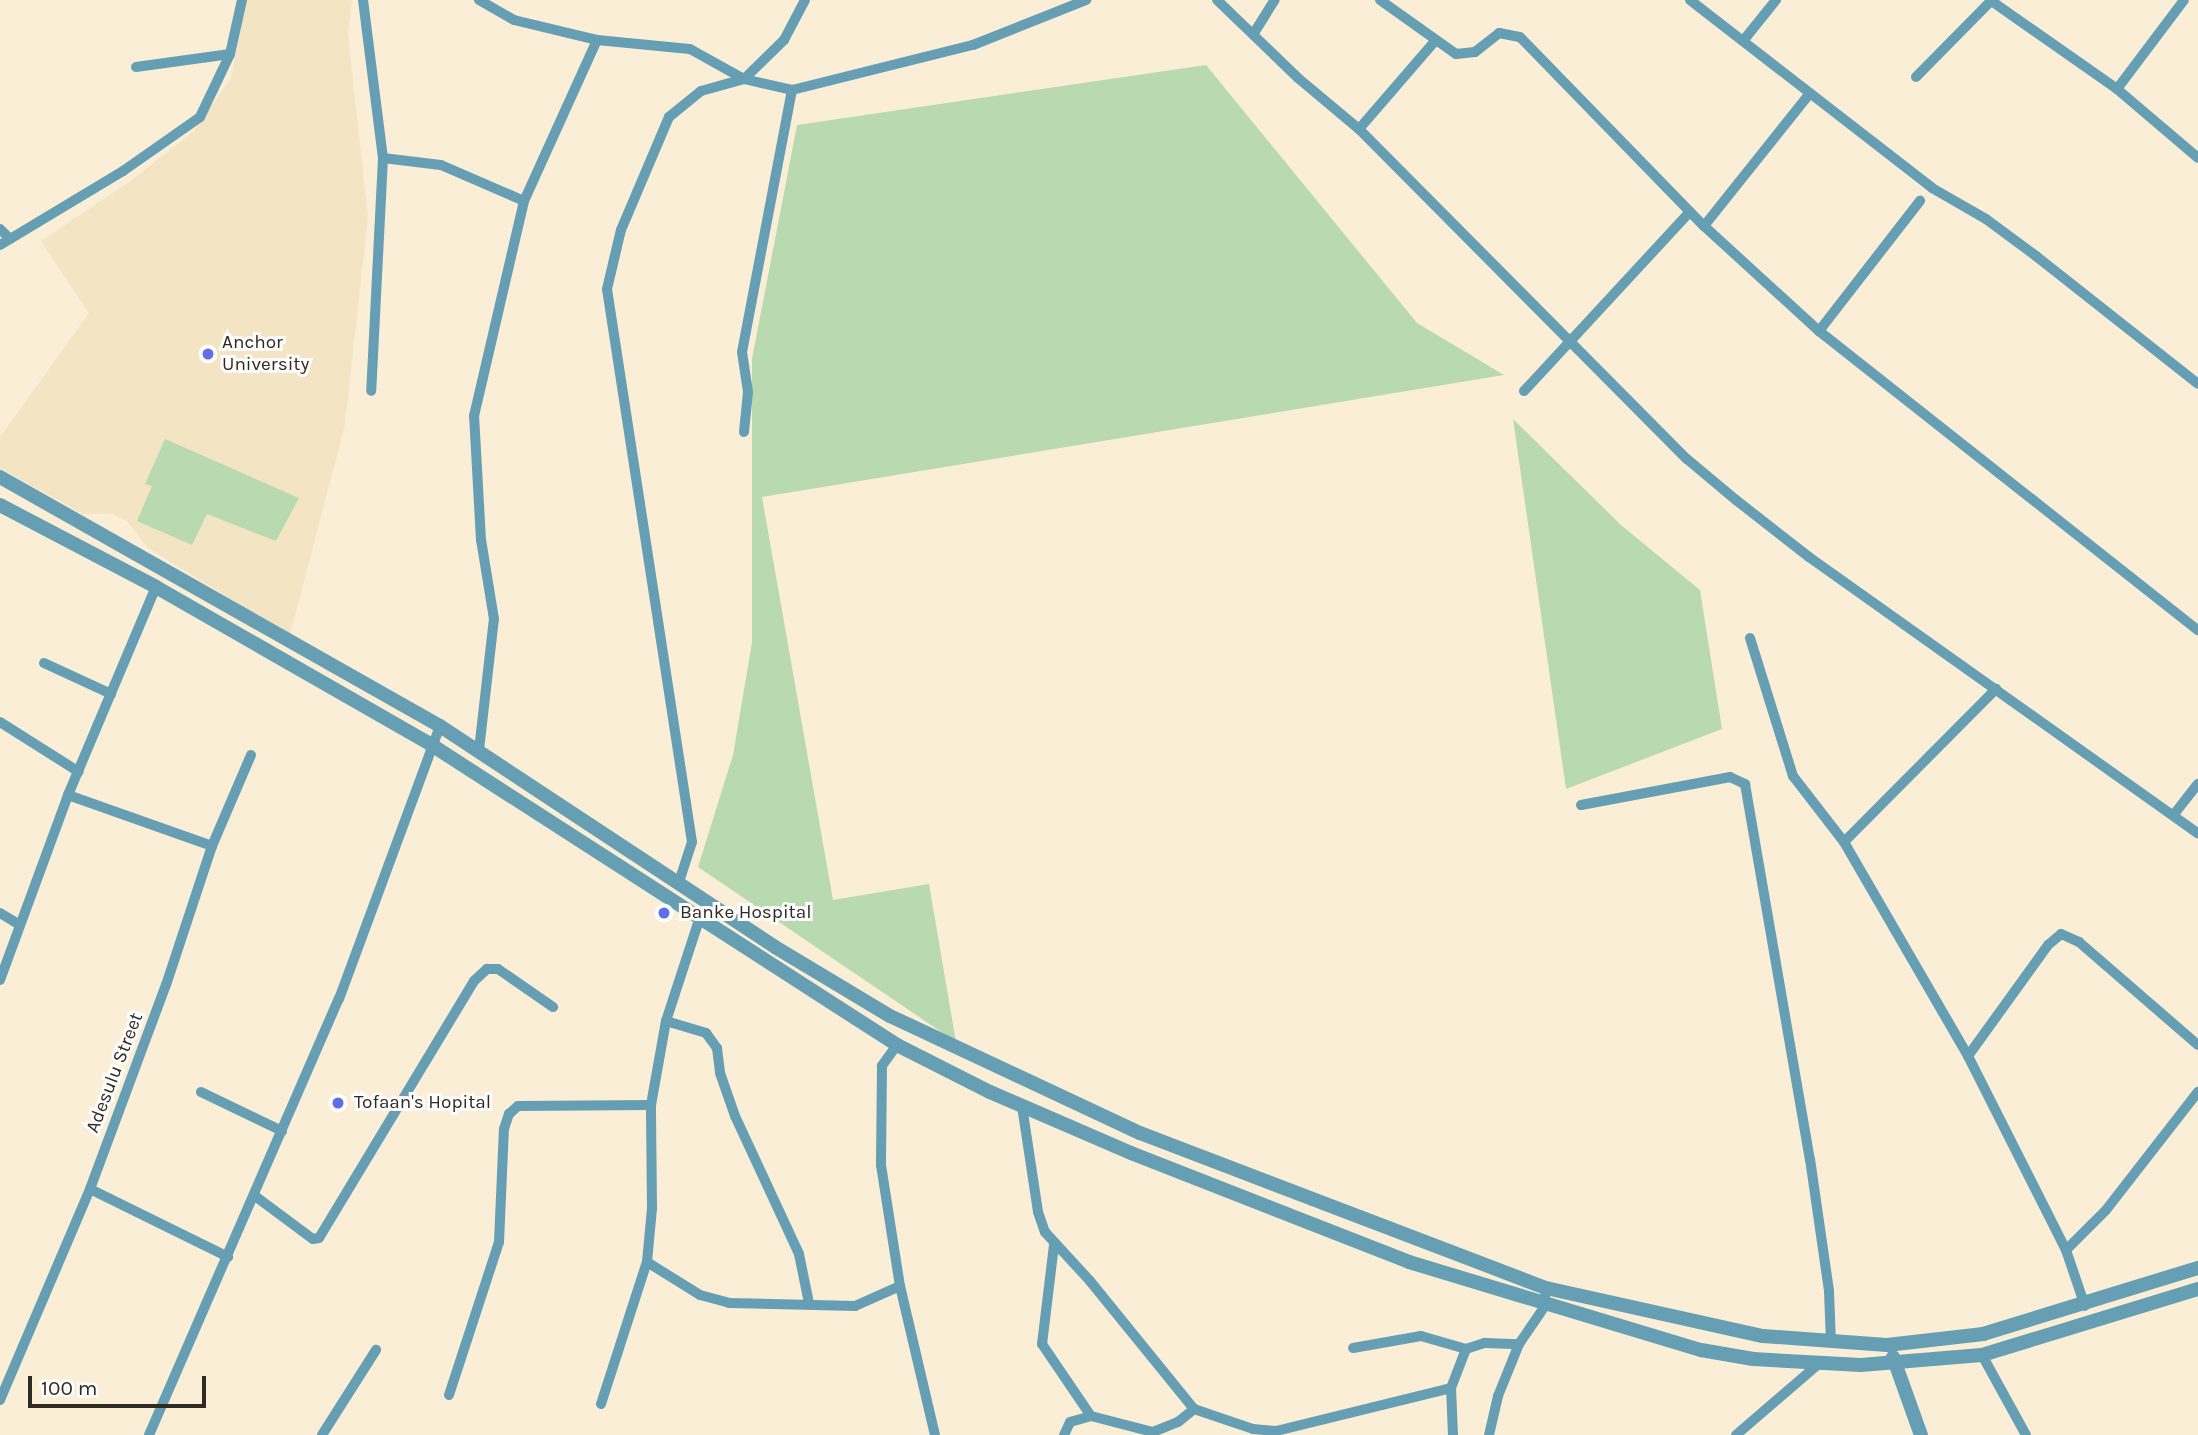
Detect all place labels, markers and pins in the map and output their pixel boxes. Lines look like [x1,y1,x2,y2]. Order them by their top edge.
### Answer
place label: Anchor University [222,332,309,376]
marker: Anchor University [200,346,216,362]
place label: Banke Hospital [680,902,811,924]
marker: Banke Hospital [654,903,674,923]
place label: Tofaan's Hopital [354,1092,491,1114]
marker: Tofaan's Hopital [328,1093,348,1113]

